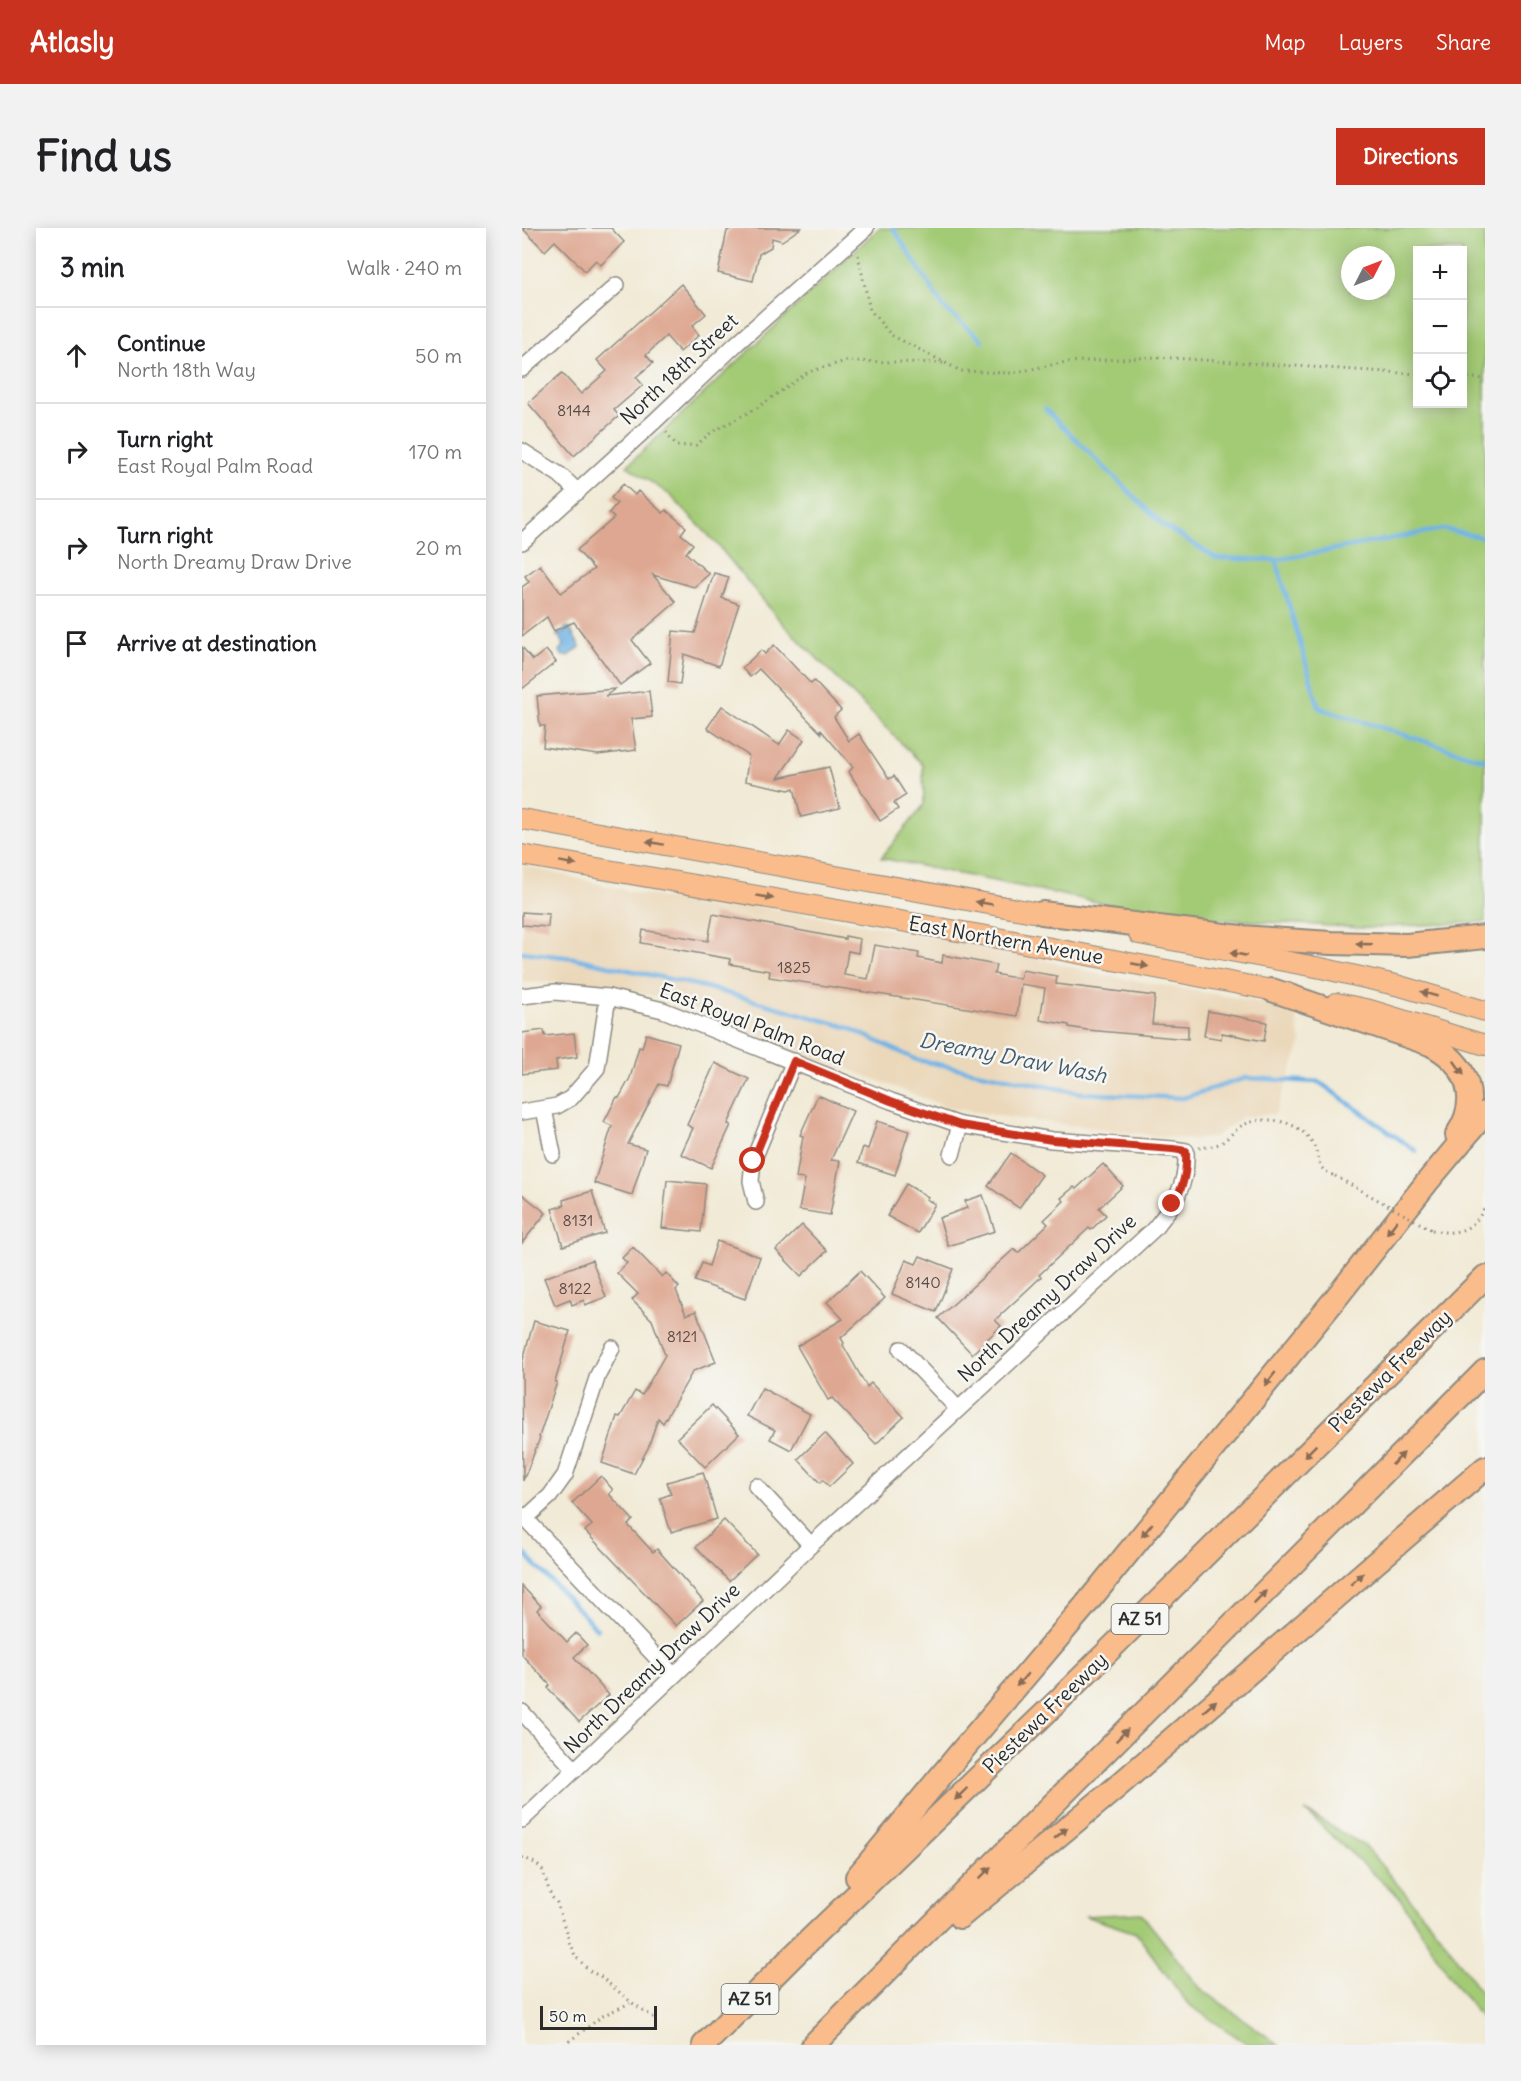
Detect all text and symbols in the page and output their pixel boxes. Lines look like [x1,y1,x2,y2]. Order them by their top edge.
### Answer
text: Atlasly [30,24,114,60]
text: Map [1265,29,1305,56]
text: Layers [1338,29,1403,56]
text: Share [1436,29,1491,56]
button: Directions [1336,128,1485,185]
text: Find us [36,130,172,182]
north arrow [1341,246,1395,300]
map controls [1413,246,1467,408]
button: + [1413,246,1467,300]
text: 3 min [60,251,125,284]
text: Walk · 240 m [347,255,462,280]
button: − [1413,300,1467,354]
street label: North 18th Street [615,307,743,430]
text: Continue [117,329,206,357]
icon: ahead [60,339,93,372]
text: 50 m [415,343,462,368]
button: locate [1413,354,1467,408]
text: North 18th Way [117,357,256,382]
house number: 8144 [557,400,591,420]
text: Turn right [117,425,213,453]
icon: right [60,435,93,468]
text: 170 m [409,439,462,464]
text: East Royal Palm Road [117,453,313,478]
text: Turn right [117,521,213,549]
icon: right [60,531,93,564]
text: 20 m [416,535,462,560]
text: North Dreamy Draw Drive [117,549,352,574]
icon: arrive [60,627,93,660]
text: Arrive at destination [117,629,317,657]
one-way arrow [645,839,664,848]
one-way arrow [559,859,578,868]
one-way arrow [755,892,774,901]
one-way arrow [975,898,994,907]
street label: East Northern Avenue [907,910,1105,969]
one-way arrow [1354,939,1373,949]
one-way arrow [1228,949,1247,958]
house number: 1825 [777,957,811,977]
one-way arrow [1130,961,1149,970]
street label: East Royal Palm Road [656,977,848,1070]
one-way arrow [1420,989,1438,999]
water label: Dreamy Draw Wash [917,1026,1110,1089]
one-way arrow [1453,1060,1465,1076]
route start [739,1147,765,1173]
route end [1158,1190,1184,1216]
street label: North Dreamy Draw Drive [952,1208,1141,1387]
house number: 8131 [563,1210,593,1230]
one-way arrow [1385,1219,1398,1235]
house number: 8140 [905,1272,941,1292]
house number: 8122 [558,1278,592,1298]
street label: Piestewa Freeway [1323,1304,1456,1437]
house number: 8121 [667,1326,697,1346]
one-way arrow [1263,1371,1276,1387]
one-way arrow [1303,1444,1317,1458]
one-way arrow [1390,1452,1404,1466]
one-way arrow [1141,1523,1153,1538]
one-way arrow [1349,1573,1364,1586]
street label: North Dreamy Draw Drive [558,1577,745,1758]
one-way arrow [1253,1589,1267,1604]
road number: AZ 51 [1112,1604,1168,1634]
street label: Piestewa Freeway [977,1647,1112,1778]
one-way arrow [1016,1672,1029,1687]
one-way arrow [1202,1700,1217,1713]
one-way arrow [1115,1728,1130,1742]
one-way arrow [953,1787,968,1801]
one-way arrow [1053,1826,1069,1839]
one-way arrow [977,1867,991,1881]
road number: AZ 51 [722,1984,778,2014]
scale bar [540,2003,657,2030]
text: 50 m [549,2006,587,2026]

